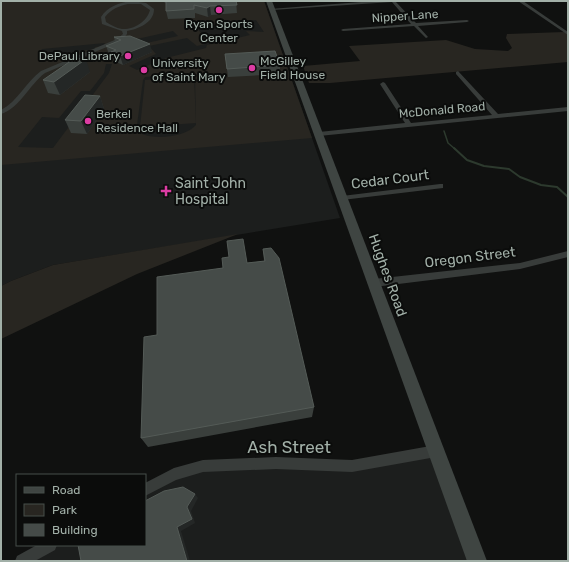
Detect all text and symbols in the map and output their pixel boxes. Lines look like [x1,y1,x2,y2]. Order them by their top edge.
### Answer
marker: Ryan Sports Center [214,5,224,15]
street label: Nipper Lane [371,7,439,25]
place label: Ryan Sports Center [185,17,253,45]
place label: DePaul Library [39,49,120,63]
marker: DePaul Library [123,51,133,61]
place label: McGilley Field House [260,54,325,82]
place label: University of Saint Mary [152,56,226,84]
marker: McGilley Field House [247,63,257,73]
marker: University of Saint Mary [139,65,149,75]
street label: McDonald Road [398,99,486,121]
place label: Berkel Residence Hall [96,107,178,135]
marker: Berkel Residence Hall [83,116,93,126]
street label: Cedar Court [350,166,430,193]
place label: Saint John Hospital [175,175,246,208]
marker: Saint John Hospital [160,185,172,197]
street label: Hughes Road [365,231,410,319]
street label: Oregon Street [424,243,517,271]
street label: Ash Street [247,437,331,457]
legend [16,474,146,546]
text: Road [52,483,80,497]
text: Park [52,503,78,517]
text: Building [52,523,98,537]

